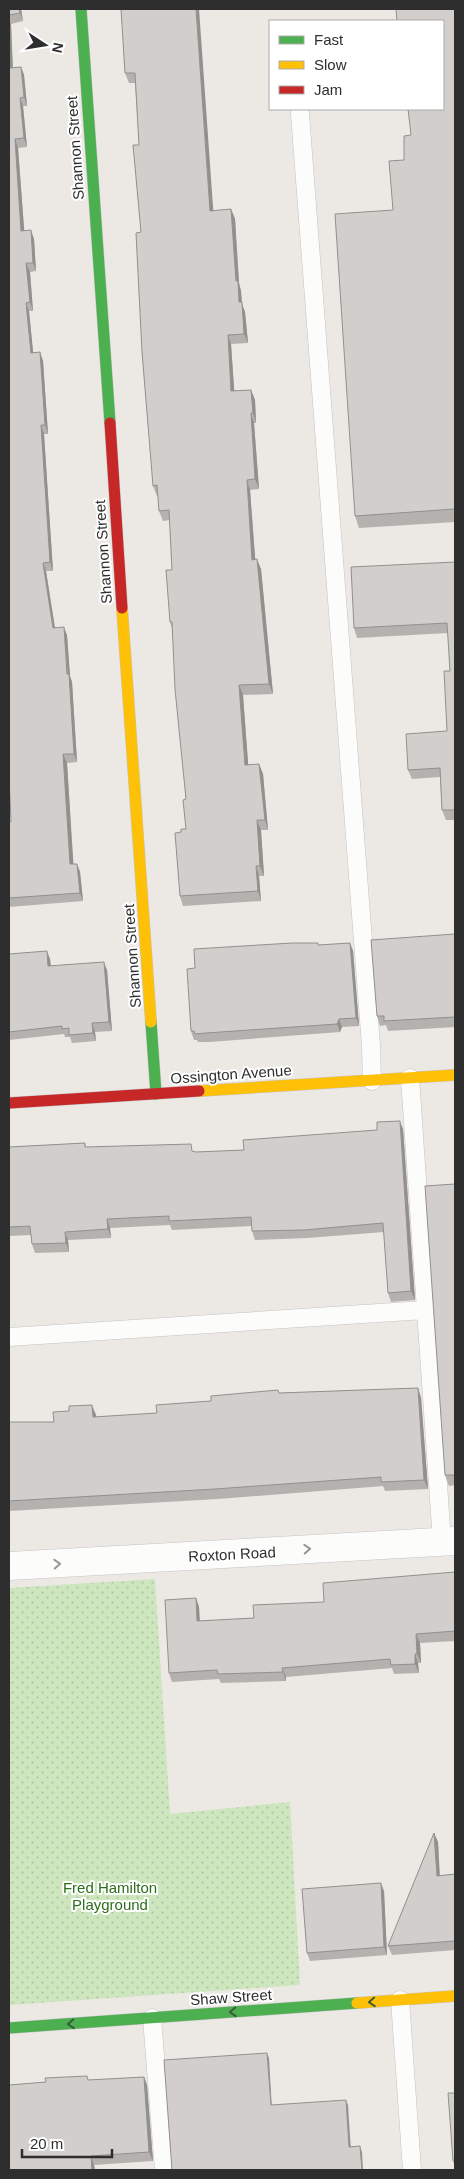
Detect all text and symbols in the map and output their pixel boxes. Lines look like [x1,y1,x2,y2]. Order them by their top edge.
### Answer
north arrow [20,20,70,70]
legend [269,20,444,110]
text: Fast [314,31,344,48]
text: N [49,41,67,54]
text: Slow [314,56,347,73]
text: Jam [314,81,342,98]
street label: Shannon Street [63,95,87,201]
street label: Shannon Street [91,499,115,605]
street label: Shannon Street [120,903,144,1009]
street label: Ossington Avenue [170,1061,292,1087]
street label: Roxton Road [188,1543,276,1565]
one-way arrow [303,1544,311,1555]
one-way arrow [54,1558,62,1569]
park label: Fred Hamilton Playground [63,1879,157,1913]
street label: Shaw Street [190,1986,273,2008]
one-way arrow [367,1997,375,2008]
one-way arrow [229,2006,237,2017]
one-way arrow [67,2018,75,2029]
scale bar [22,2126,112,2158]
text: 20 m [30,2135,63,2152]

